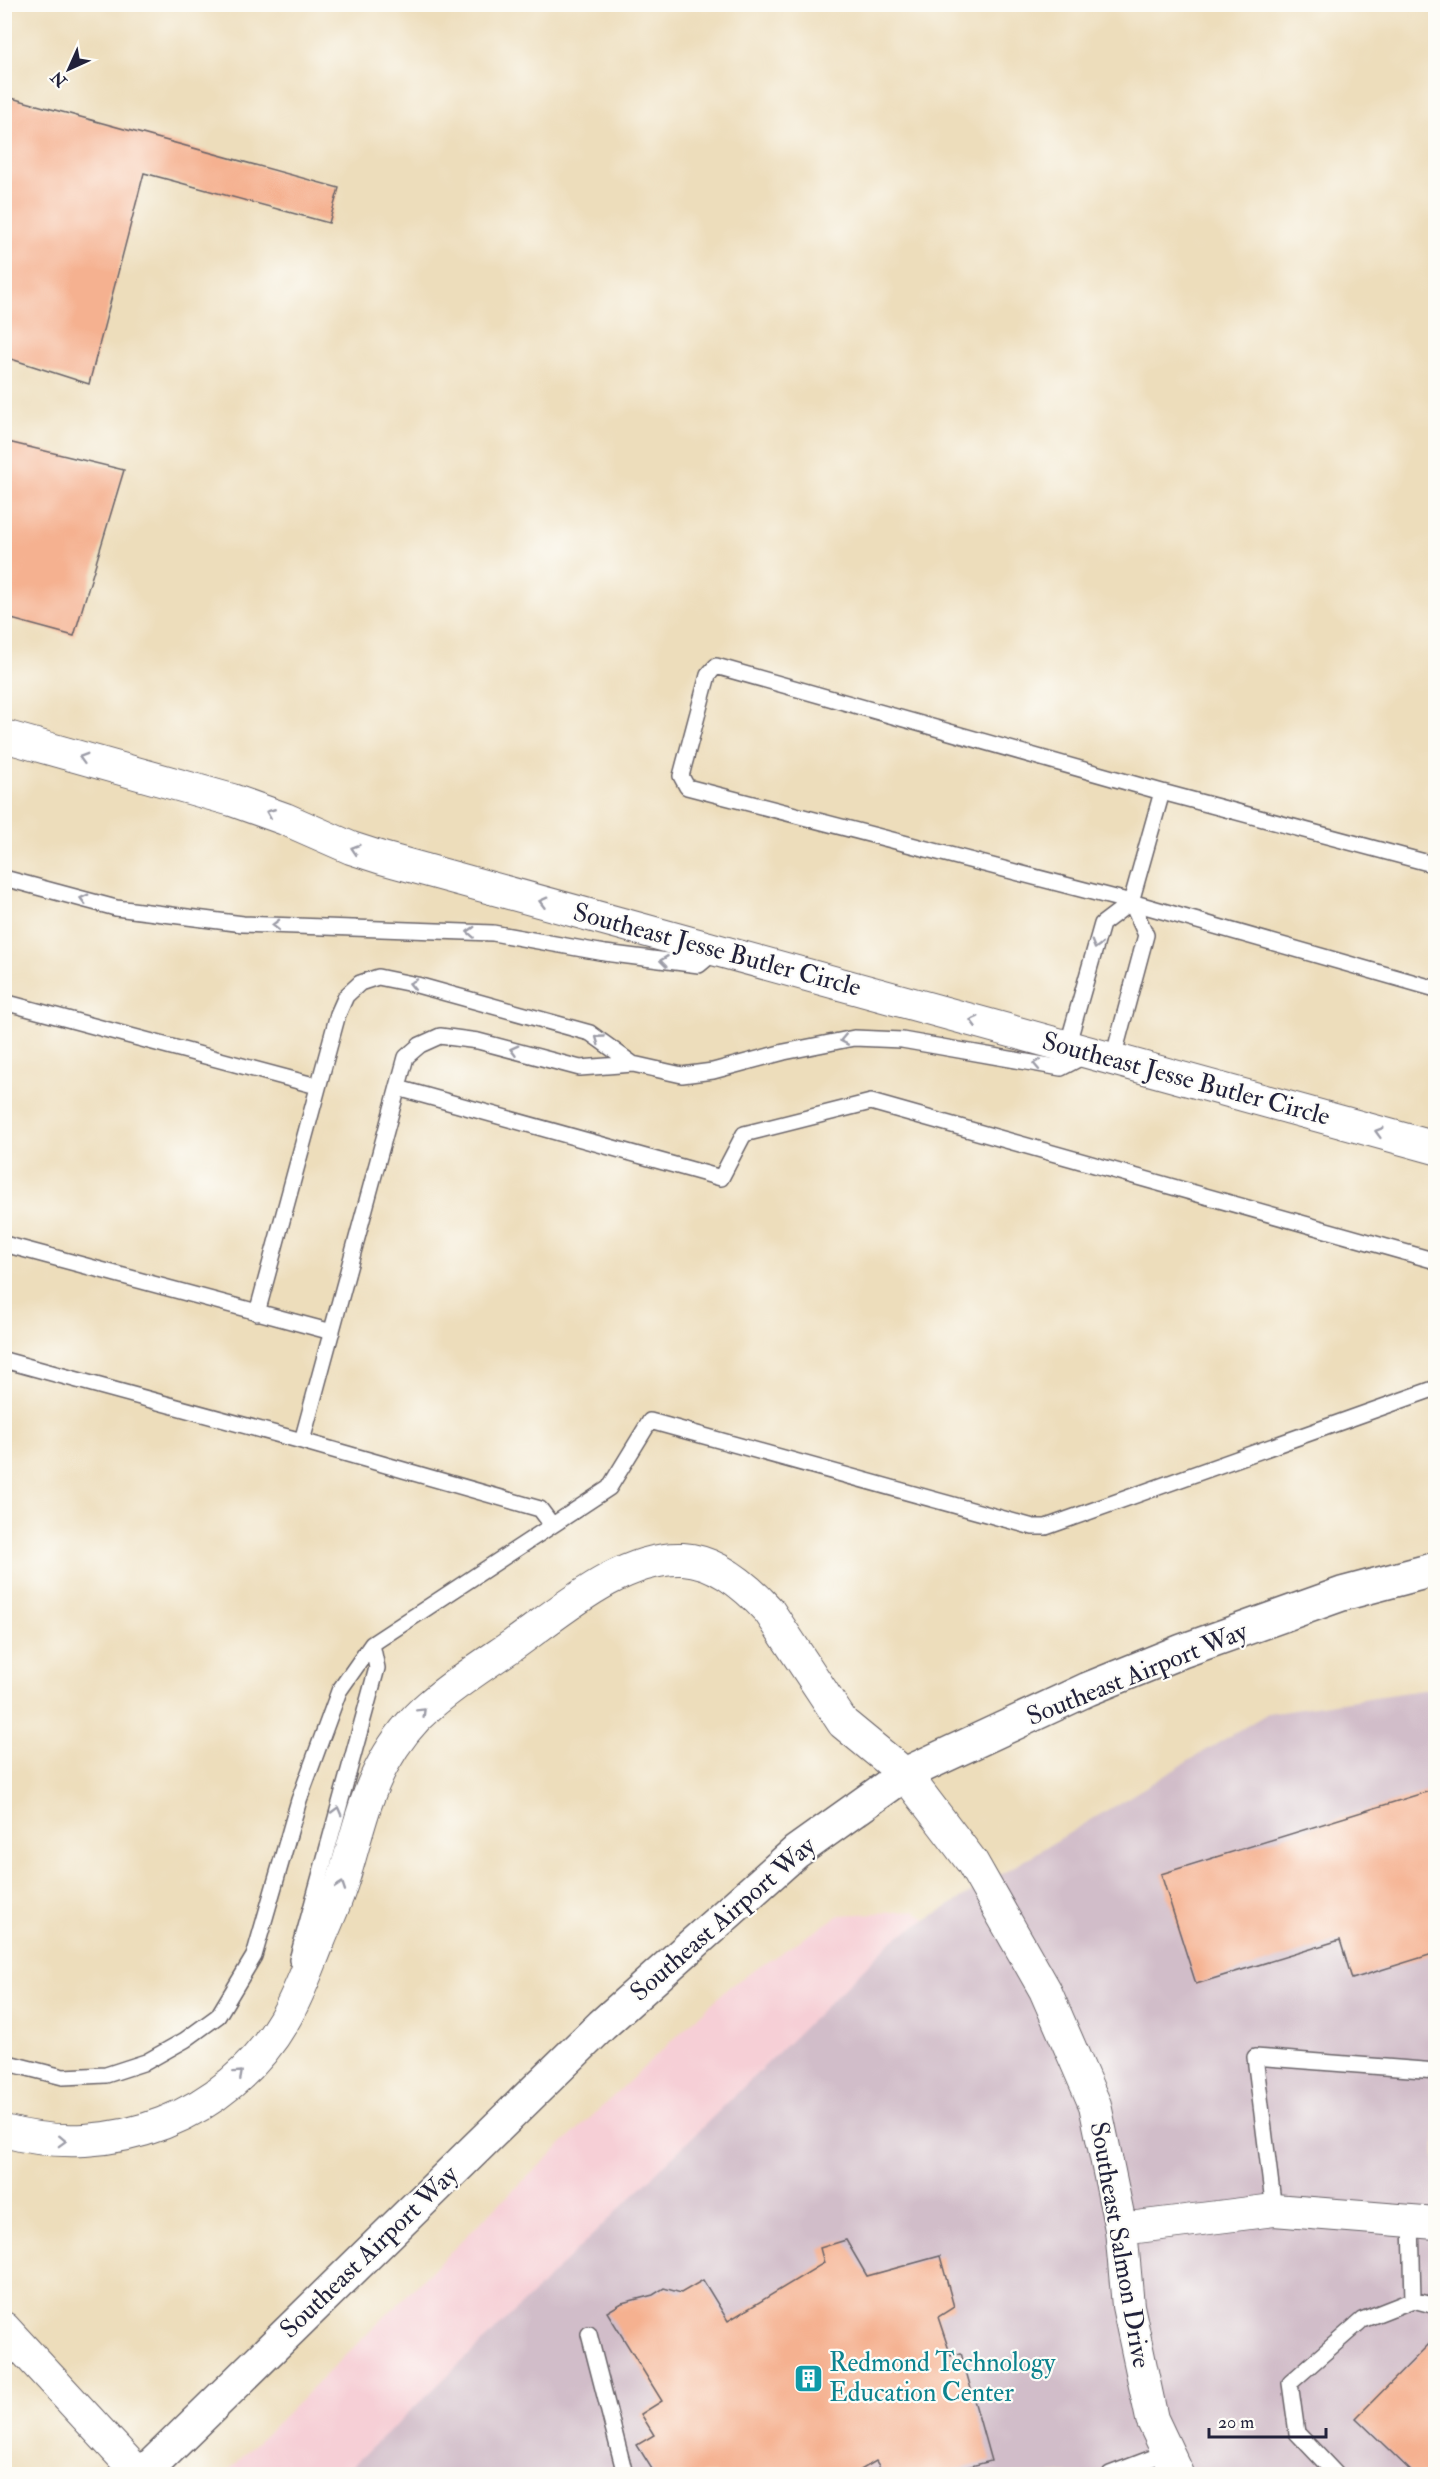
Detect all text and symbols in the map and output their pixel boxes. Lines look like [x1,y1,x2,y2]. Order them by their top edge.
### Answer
north arrow [39,39,99,99]
text: N [46,66,72,92]
one-way arrow [78,753,89,765]
one-way arrow [266,808,277,820]
one-way arrow [350,844,361,856]
one-way arrow [79,894,89,906]
street label: Southeast Jesse Butler Circle [570,896,864,1004]
one-way arrow [538,897,549,909]
one-way arrow [272,919,281,931]
one-way arrow [467,926,476,939]
one-way arrow [1091,939,1103,950]
one-way arrow [659,955,669,967]
one-way arrow [408,978,418,991]
one-way arrow [969,1016,980,1028]
street label: Southeast Jesse Butler Circle [1039,1025,1333,1133]
one-way arrow [839,1033,849,1046]
one-way arrow [594,1036,605,1047]
one-way arrow [509,1045,519,1058]
one-way arrow [1032,1058,1042,1071]
one-way arrow [1374,1127,1385,1139]
street label: Southeast Airport Way [1022,1615,1253,1734]
one-way arrow [415,1709,426,1720]
one-way arrow [330,1807,343,1817]
street label: Southeast Airport Way [624,1829,823,2009]
one-way arrow [333,1881,346,1892]
one-way arrow [232,2070,243,2081]
street label: Southeast Salmon Drive [1083,2119,1157,2371]
one-way arrow [57,2134,66,2147]
street label: Southeast Airport Way [273,2158,466,2346]
place label: Redmond Technology Education Center [829,2347,1056,2409]
building icon: Redmond Technology Education Center [792,2362,824,2394]
scale bar [1209,2401,1326,2439]
text: 20 m [1218,2411,1254,2434]

